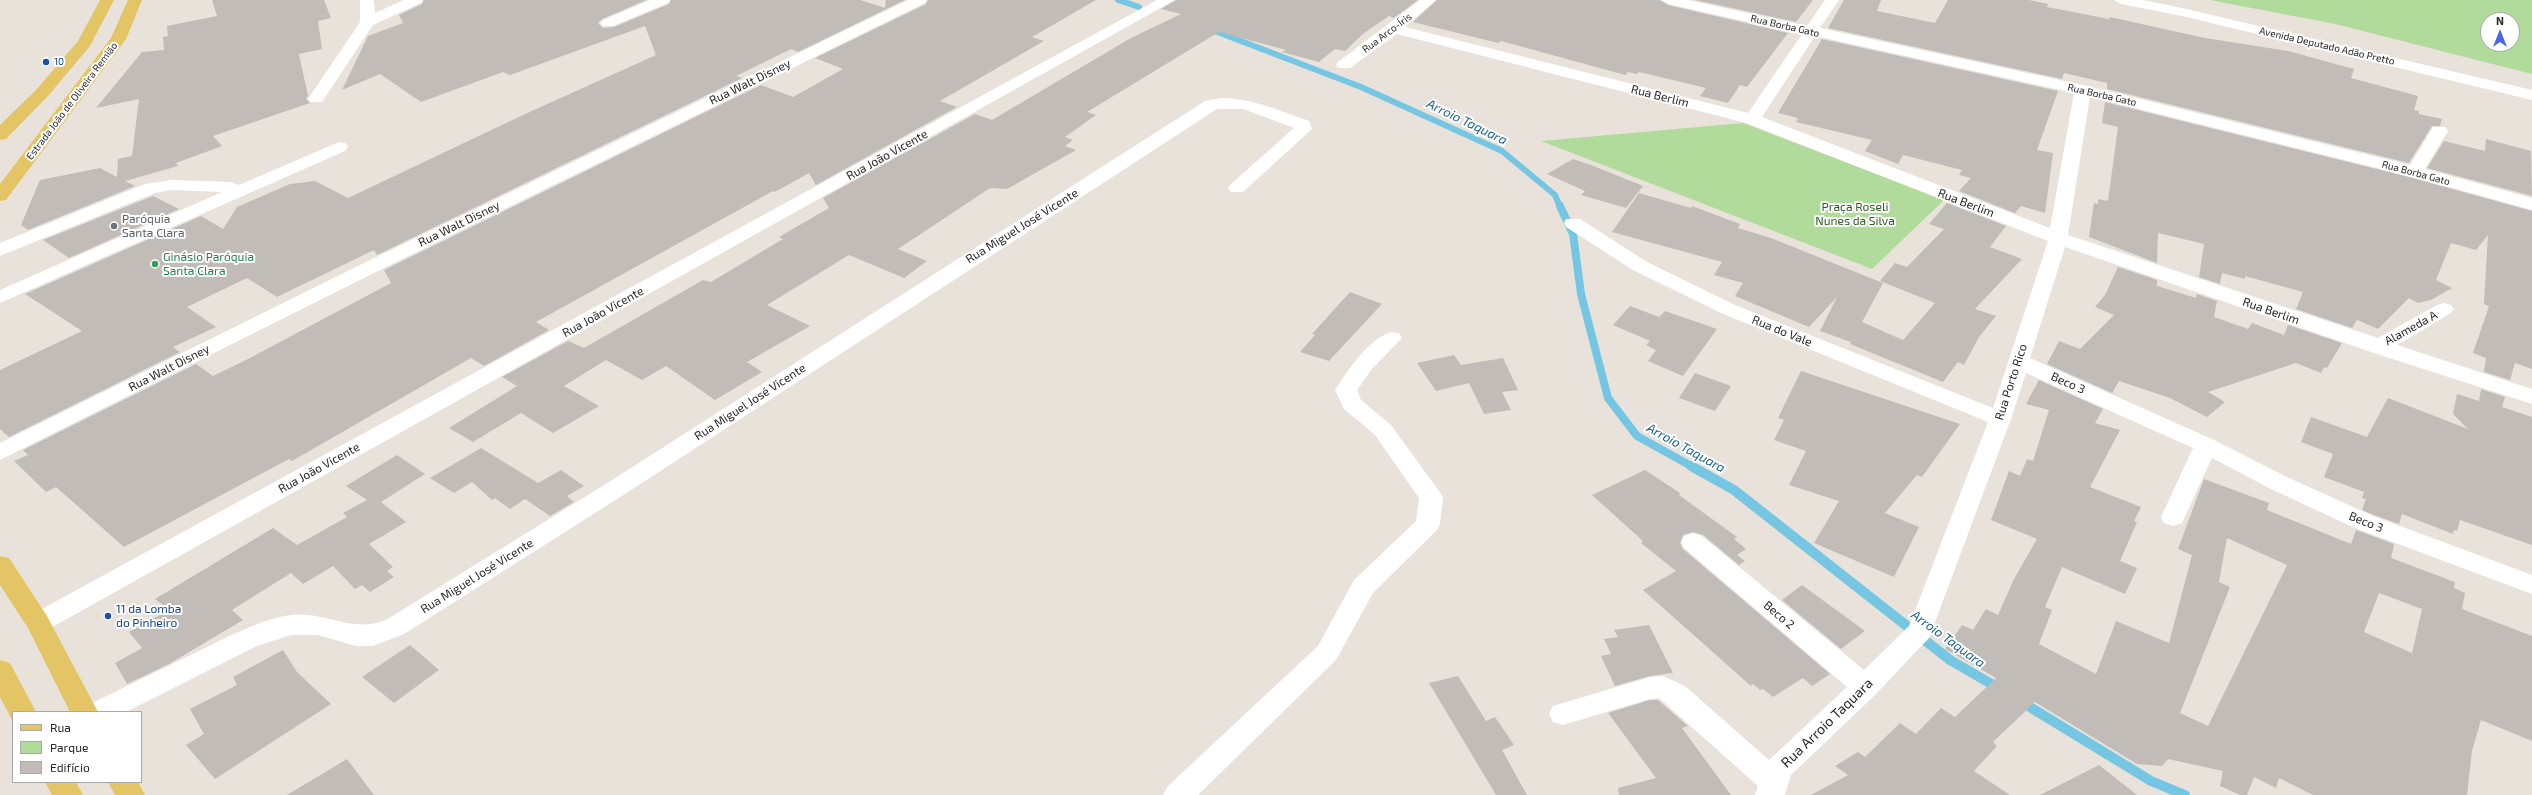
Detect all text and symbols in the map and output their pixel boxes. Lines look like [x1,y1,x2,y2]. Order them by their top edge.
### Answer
street label: Rua Arco-Íris [1360,10,1414,56]
street label: Rua Borba Gato [1749,12,1821,40]
north arrow [2480,12,2520,52]
text: N [2496,14,2504,27]
street label: Avenida Deputado Adão Pretto [2258,25,2396,67]
street label: Estrada João de Oliveira Remião [24,40,120,162]
place label: 10 [54,56,64,68]
street label: Rua Walt Disney [707,56,793,108]
marker: 10 [41,57,51,67]
street label: Rua Borba Gato [2066,81,2138,109]
street label: Rua Berlim [1630,82,1690,110]
water label: Arroio Taquara [1424,96,1510,148]
street label: Rua João Vicente [844,127,930,183]
street label: Rua Borba Gato [2381,158,2451,188]
street label: Rua Miguel José Vicente [963,185,1081,267]
street label: Rua Berlim [1936,186,1996,220]
street label: Rua Walt Disney [416,198,502,250]
park label: Praça Roseli Nunes da Silva [1815,200,1895,228]
place label: Paróquia Santa Clara [122,212,185,240]
marker: Paróquia Santa Clara [109,221,119,231]
place label: Ginásio Paróquia Santa Clara [163,250,254,278]
marker: Ginásio Paróquia Santa Clara [150,259,160,269]
street label: Rua João Vicente [560,284,646,340]
street label: Rua Berlim [2241,295,2301,327]
street label: Alameda A [2382,308,2440,348]
street label: Rua do Vale [1750,312,1814,350]
street label: Rua Walt Disney [126,341,212,395]
street label: Rua Porto Rico [1992,342,2030,422]
street label: Rua Miguel José Vicente [692,361,808,443]
street label: Beco 3 [2049,369,2087,397]
water label: Arroio Taquara [1644,420,1728,476]
street label: Rua João Vicente [276,440,362,496]
street label: Beco 3 [2347,509,2385,535]
street label: Rua Miguel José Vicente [418,535,536,617]
street label: Beco 2 [1761,598,1797,632]
place label: 11 da Lomba do Pinheiro [116,602,181,630]
water label: Arroio Taquara [1908,607,1988,671]
marker: 11 da Lomba do Pinheiro [103,611,113,621]
street label: Rua Arroio Taquara [1778,675,1876,771]
legend [12,711,142,783]
text: Rua [50,720,71,734]
text: Parque [50,740,88,754]
text: Edifício [50,760,90,774]

